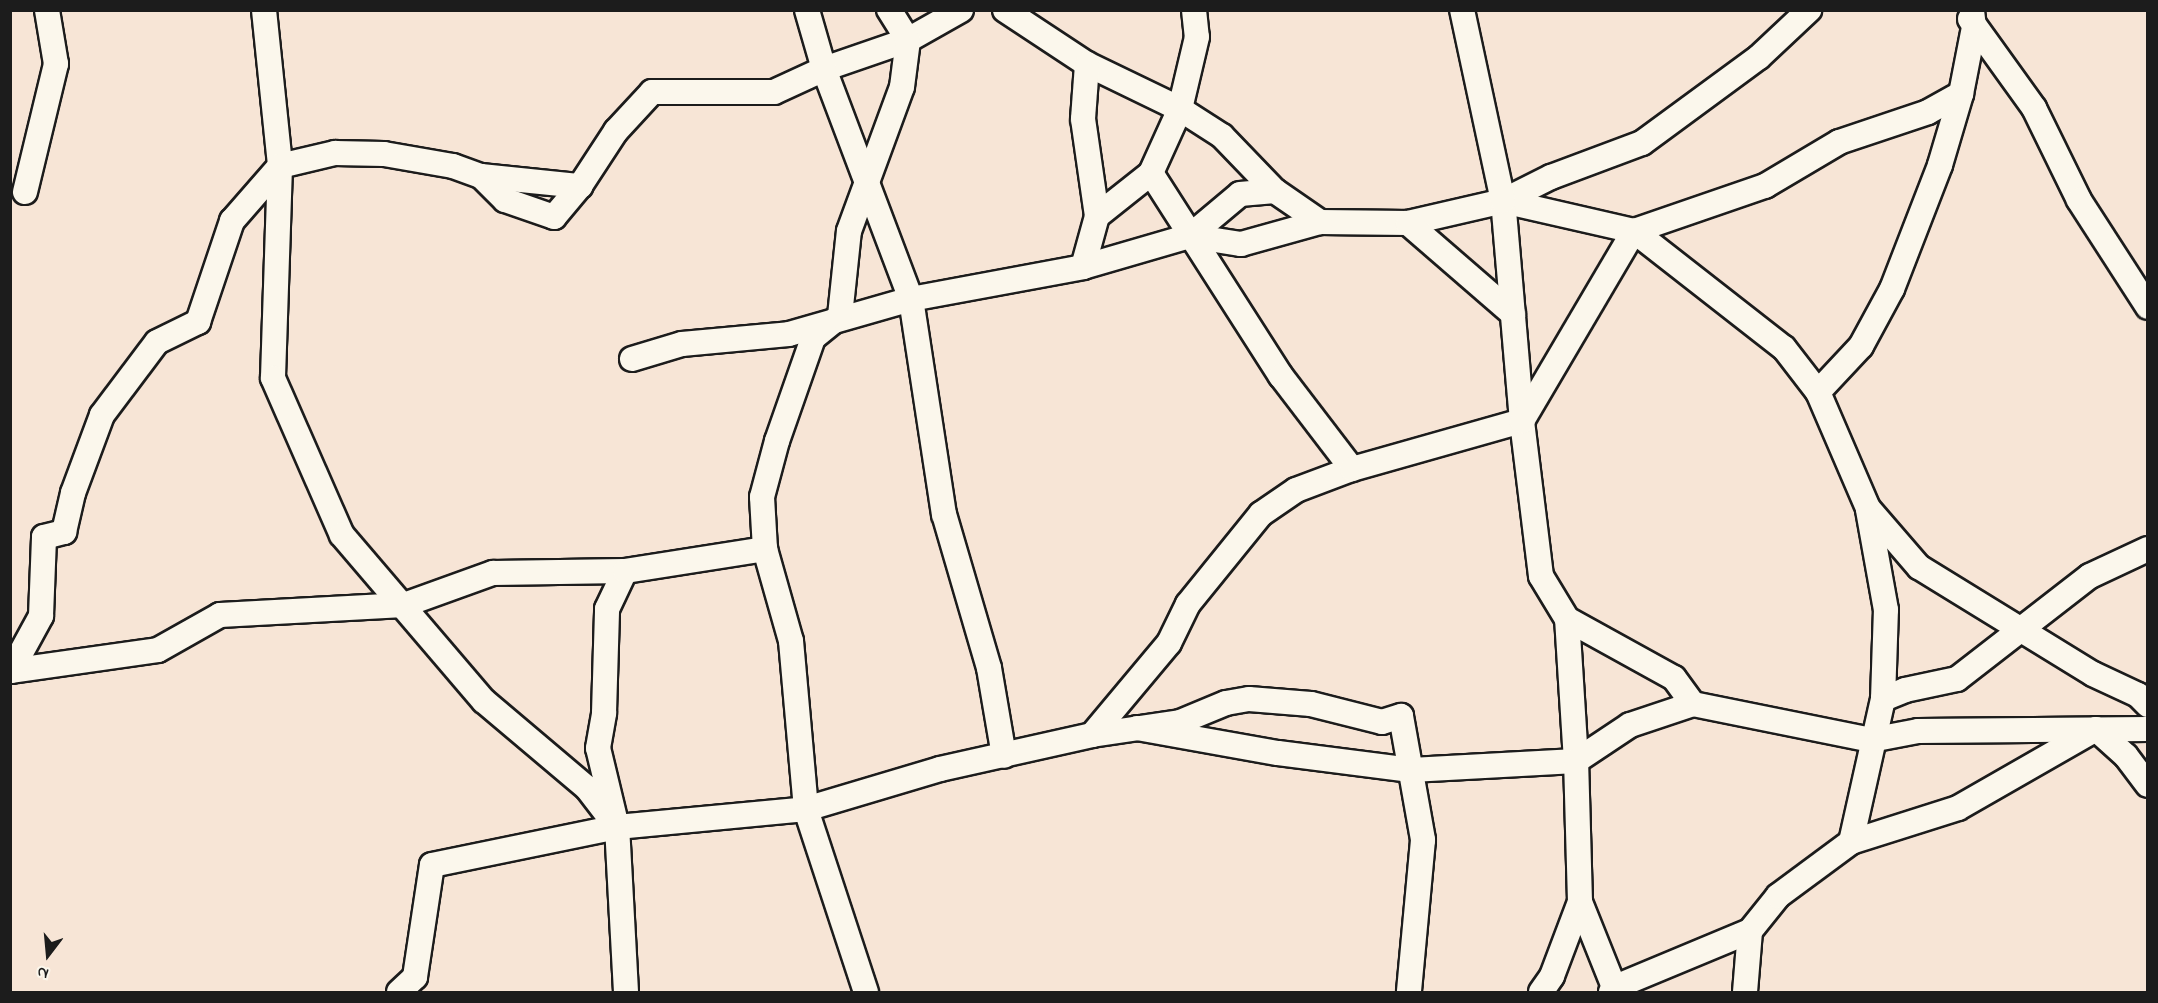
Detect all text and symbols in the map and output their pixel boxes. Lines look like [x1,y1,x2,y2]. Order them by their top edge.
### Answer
north arrow [18,925,78,985]
text: N [35,959,52,985]

